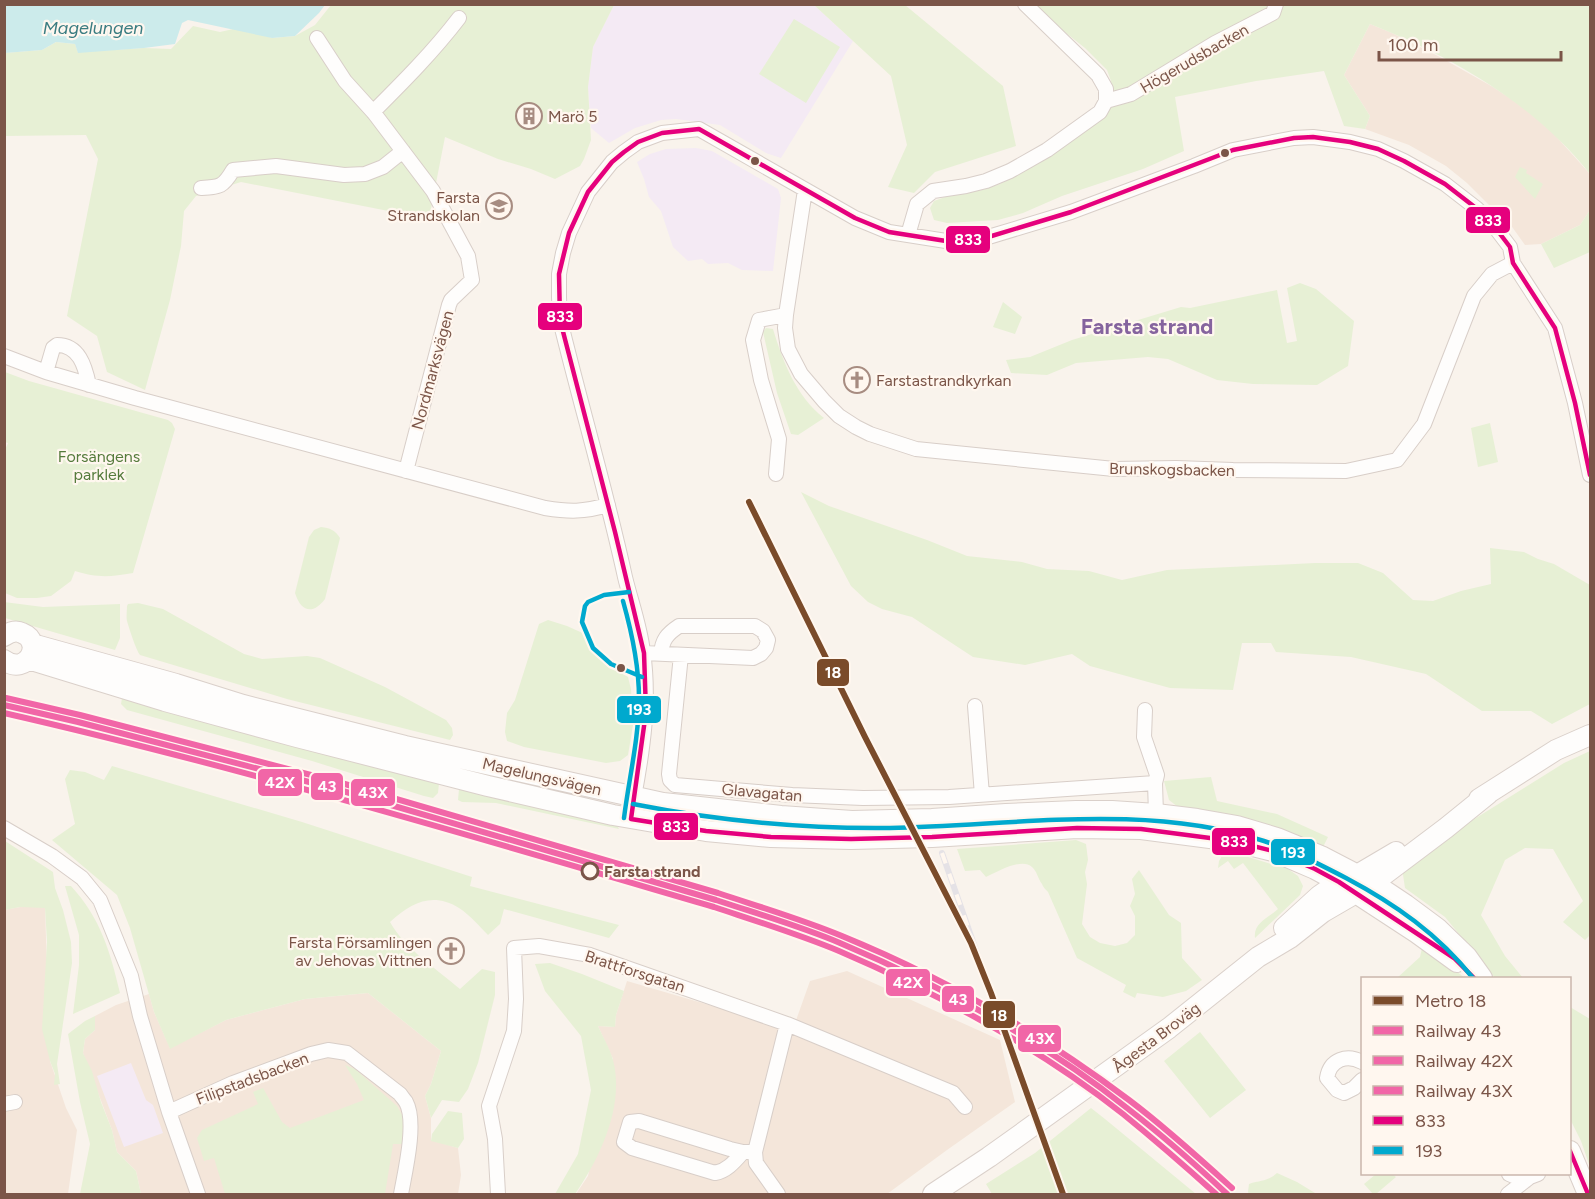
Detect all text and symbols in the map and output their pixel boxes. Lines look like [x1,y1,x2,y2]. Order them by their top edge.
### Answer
water label: Magelungen [43,17,143,39]
street label: Högerudsbacken [1137,20,1252,97]
scale bar [1379,24,1560,62]
text: 100 m [1388,34,1438,56]
building icon: Marö 5 [514,101,544,131]
place label: Marö 5 [548,107,598,126]
unlabelled marker [1219,147,1231,159]
unlabelled marker [749,155,761,167]
place label: Farsta Strandskolan [387,188,480,225]
school or university icon: Farsta Strandskolan [484,191,514,221]
line badge: 833 [1465,206,1511,234]
text: 833 [1474,211,1502,230]
line badge: 833 [945,225,991,254]
text: 833 [954,230,982,249]
line badge: 833 [537,302,583,331]
text: 833 [546,307,574,326]
street label: Nordmarksvägen [407,309,458,432]
district label: Farsta strand [1081,313,1213,340]
church icon: Farstastrandkyrkan [842,365,872,395]
place label: Farstastrandkyrkan [876,371,1011,390]
park label: Forsängens parklek [58,447,140,484]
street label: Brunskogsbacken [1109,459,1235,480]
line badge: 18 [816,658,850,687]
unlabelled marker [615,662,627,674]
text: 18 [825,663,841,682]
line badge: 193 [616,695,662,724]
text: 193 [627,700,652,719]
street label: Magelungsvägen [481,754,603,799]
line badge: 42X [257,768,303,797]
line badge: 43 [310,772,344,801]
text: 42X [265,773,295,792]
text: 43 [317,777,337,796]
line badge: 43X [350,778,396,807]
street label: Glavagatan [721,780,803,805]
text: 43X [358,783,388,802]
line badge: 833 [653,812,699,841]
text: 833 [662,817,690,836]
line badge: 833 [1211,827,1256,856]
text: 833 [1220,832,1248,851]
line badge: 193 [1270,838,1316,866]
text: 193 [1281,843,1306,862]
marker: Farsta strand [581,862,599,880]
place label: Farsta strand [604,862,701,881]
place label: Farsta Församlingen av Jehovas Vittnen [289,933,432,970]
church icon: Farsta Församlingen av Jehovas Vittnen [436,936,466,966]
street label: Brattforsgatan [582,946,687,997]
line badge: 42X [885,968,931,997]
text: 42X [893,973,923,992]
legend [1361,977,1571,1175]
line badge: 43 [941,985,975,1013]
text: 43 [948,990,968,1009]
text: Metro 18 [1415,990,1486,1012]
street label: Ågesta Broväg [1109,998,1204,1076]
line badge: 18 [982,1000,1016,1029]
text: 18 [991,1006,1007,1025]
text: Railway 43 [1415,1020,1501,1042]
line badge: 43X [1017,1024,1062,1053]
text: 43X [1025,1029,1055,1048]
street label: Filipstadsbacken [193,1048,311,1109]
text: Railway 42X [1415,1050,1513,1072]
text: Railway 43X [1415,1080,1512,1102]
text: 833 [1415,1110,1446,1132]
text: 193 [1415,1140,1442,1162]

